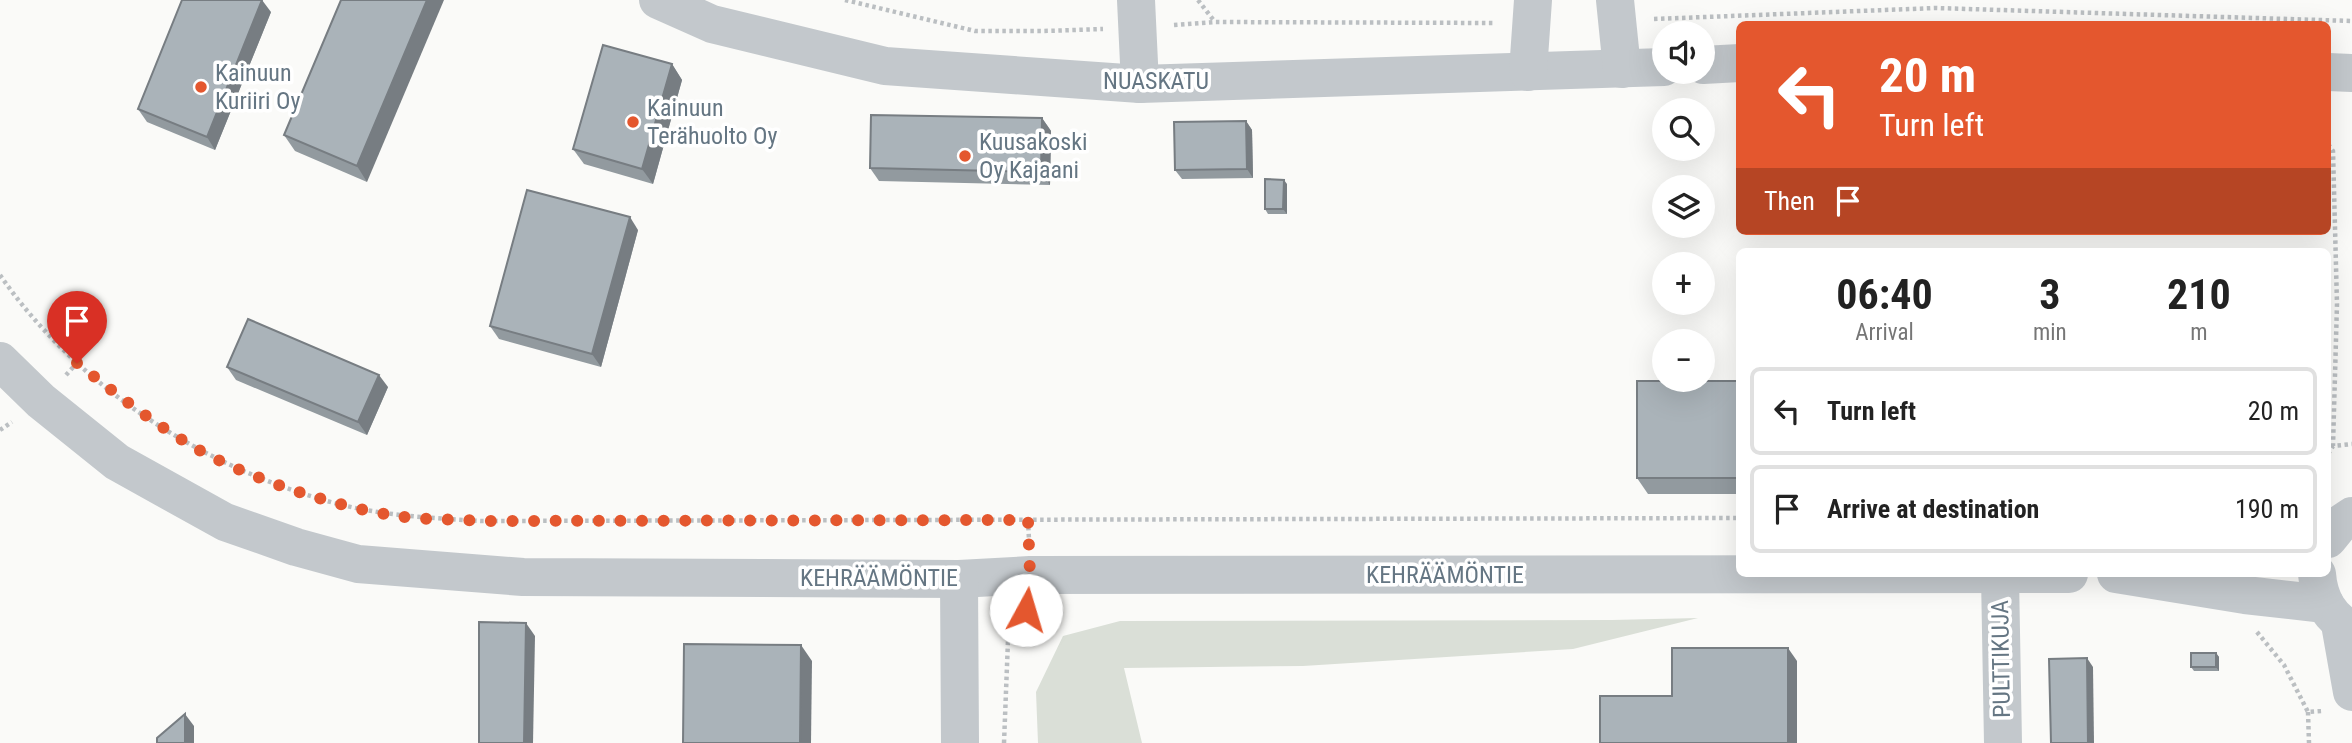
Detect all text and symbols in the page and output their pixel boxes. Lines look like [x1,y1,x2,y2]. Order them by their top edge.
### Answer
map controls [1652,21,1715,392]
button: sound [1652,21,1715,84]
text: 20 m [1879,47,1976,104]
icon: left [1764,49,1855,140]
place label: Kainuun Kuriiri Oy [215,59,301,115]
street label: NUASKATU [1103,67,1209,95]
marker: Kainuun Kuriiri Oy [193,79,209,95]
place label: Kainuun Terähuolto Oy [647,94,778,150]
button: search [1652,98,1715,161]
text: Turn left [1879,106,1984,144]
marker: Kainuun Terähuolto Oy [625,114,641,130]
place label: Kuusakoski Oy Kajaani [979,128,1088,184]
marker: Kuusakoski Oy Kajaani [957,148,973,164]
button: layers [1652,175,1715,238]
icon: arrive [1829,182,1867,220]
text: Then [1764,186,1815,216]
button: + [1652,252,1715,315]
text: 06:40 [1836,270,1933,319]
text: 3 [2039,270,2060,319]
text: 210 [2167,270,2231,319]
pin [47,291,107,363]
icon: arrive [58,302,96,340]
text: Arrival [1855,319,1914,346]
text: min [2033,319,2067,346]
text: m [2190,319,2207,346]
button: − [1652,329,1715,392]
icon: left [1768,392,1806,430]
text: Turn left [1827,396,1916,426]
text: 20 m [2248,396,2299,426]
icon: arrive [1768,490,1806,528]
text: Arrive at destination [1827,494,2039,524]
text: 190 m [2235,494,2299,524]
street label: KEHRÄÄMÖNTIE [1366,561,1524,589]
street label: KEHRÄÄMÖNTIE [800,564,958,592]
position arrow [989,573,1063,647]
street label: PULTTIKUJA [1986,600,2016,718]

